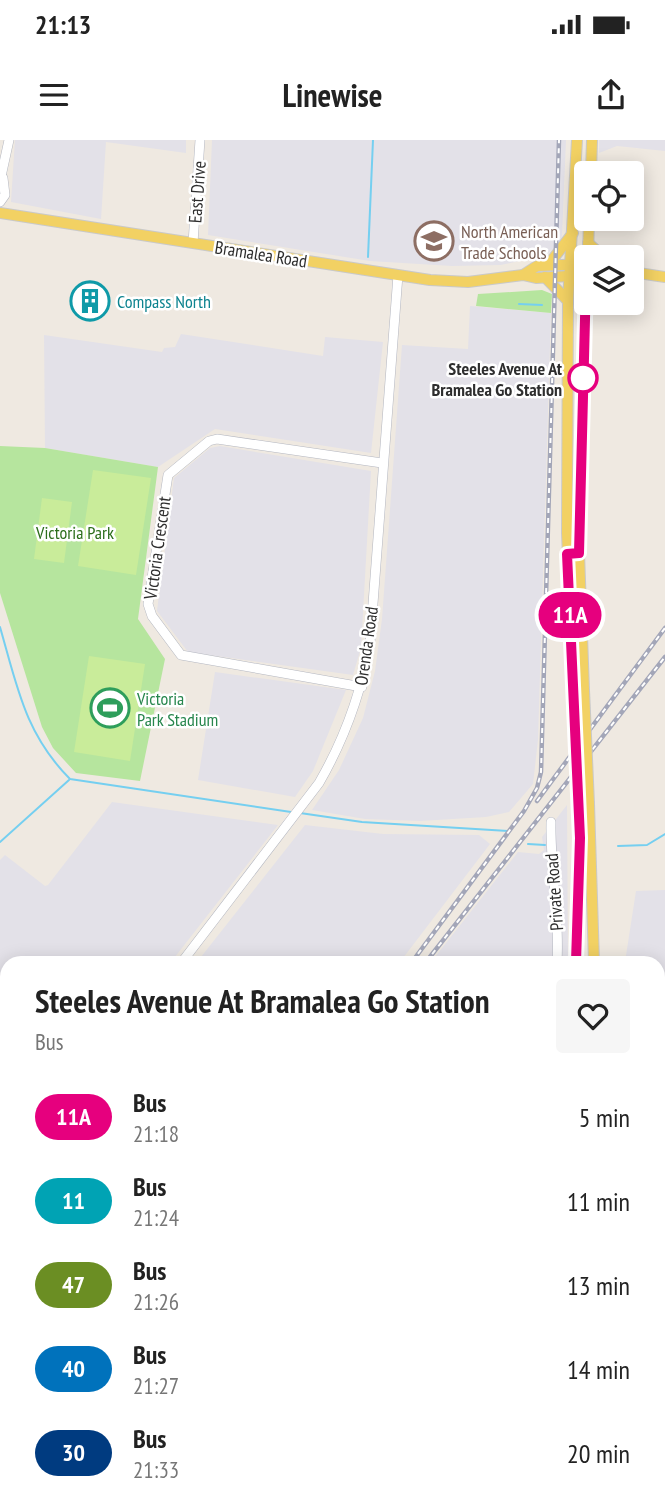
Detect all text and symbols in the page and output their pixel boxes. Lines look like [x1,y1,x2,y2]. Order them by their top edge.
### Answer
text: 21:13 [35,8,91,41]
text: Linewise [282,74,383,116]
icon: menu [35,76,73,114]
icon: share [592,76,630,114]
street label: East Drive [183,160,211,224]
map controls [574,161,644,315]
button: locate [574,161,644,231]
school or university icon: North American Trade Schools [413,220,455,262]
place label: North American Trade Schools [461,220,558,264]
street label: Bramalea Road [213,235,309,273]
button: layers [574,245,644,315]
building icon: Compass North [69,280,111,322]
place label: Compass North [117,290,211,313]
place label: Steeles Avenue At Bramalea Go Station [431,357,563,401]
marker: Steeles Avenue At Bramalea Go Station [568,363,598,393]
street label: Victoria Crescent [138,495,176,602]
park label: Victoria Park [35,521,114,544]
line badge: 11A [530,592,610,638]
text: 11A [553,599,587,630]
street label: Orenda Road [349,605,383,687]
sports icon: Victoria Park Stadium [89,687,131,729]
place label: Victoria Park Stadium [136,687,218,731]
street label: Private Road [540,853,568,931]
text: Steeles Avenue At Bramalea Go Station [35,979,490,1022]
button: heart [556,979,630,1053]
text: Bus [35,1027,64,1056]
text: Bus [133,1086,166,1119]
text: 11A [56,1101,91,1132]
text: 5 min [579,1101,630,1134]
text: 21:18 [133,1119,179,1148]
text: Bus [133,1170,166,1203]
text: 11 [62,1185,85,1216]
text: 11 min [567,1185,630,1218]
text: 21:24 [133,1203,179,1232]
text: Bus [133,1254,166,1287]
text: 47 [62,1269,85,1300]
text: 13 min [567,1269,630,1302]
text: 21:26 [133,1287,179,1316]
text: Bus [133,1338,166,1371]
text: 40 [62,1353,85,1384]
text: 14 min [567,1353,630,1386]
text: 21:27 [133,1371,179,1400]
text: Bus [133,1422,166,1455]
text: 30 [62,1437,85,1468]
text: 20 min [567,1437,630,1470]
text: 21:33 [133,1455,179,1484]

